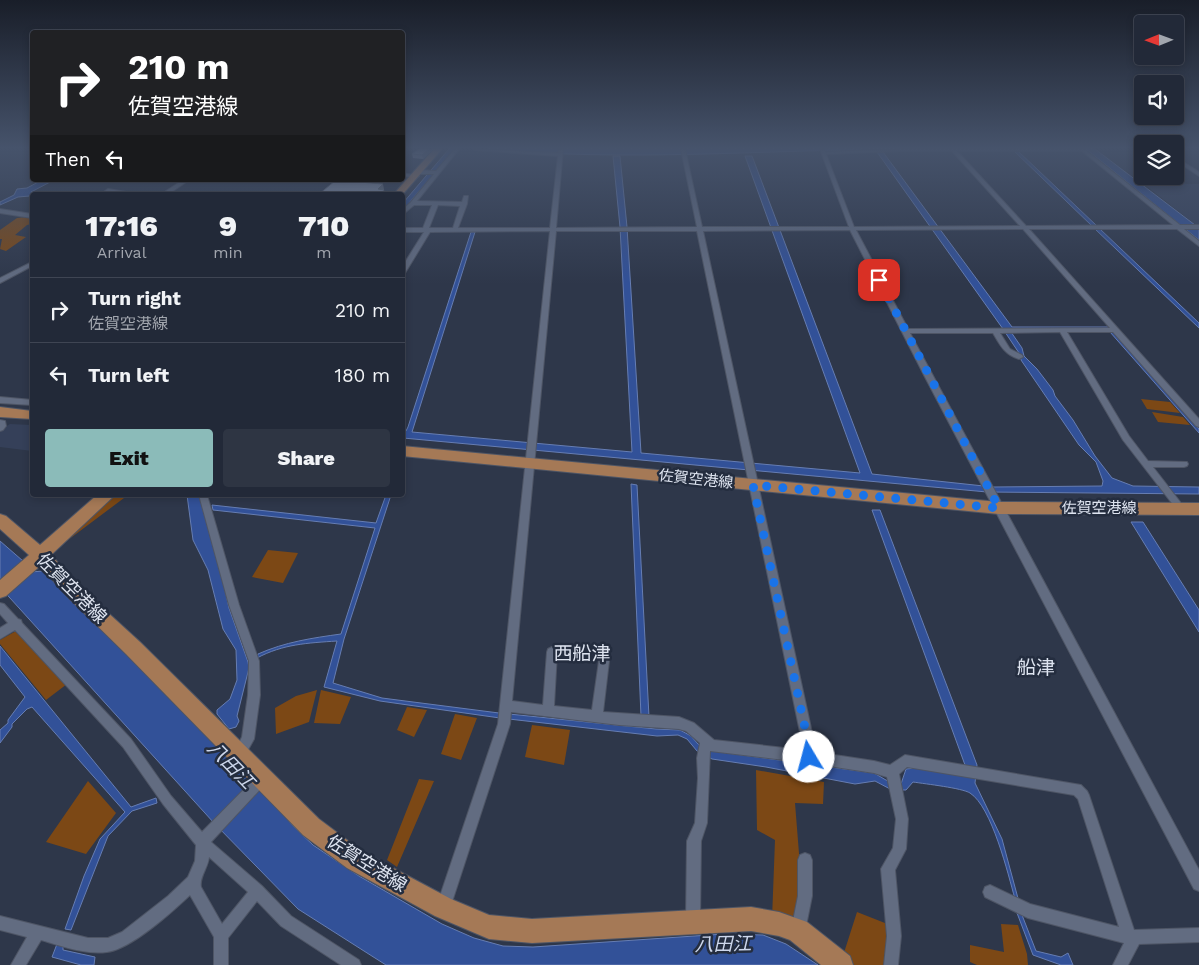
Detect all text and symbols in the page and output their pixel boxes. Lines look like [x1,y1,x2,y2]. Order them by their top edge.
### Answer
north arrow [1134,15,1184,65]
map controls [1134,15,1184,185]
text: 210 m [128,46,229,88]
icon: right [45,50,110,115]
button: sound [1134,75,1184,125]
text: 佐賀空港線 [128,94,238,119]
button: layers [1134,135,1184,185]
icon: left [101,145,129,173]
text: Then [45,148,91,171]
text: 17:16 [85,208,158,243]
text: 9 [219,208,237,243]
text: 710 [298,208,350,243]
text: Arrival [97,243,147,262]
text: min [213,243,243,262]
text: m [316,243,331,262]
pin [858,259,900,301]
icon: arrive [865,266,893,294]
text: Turn right [88,287,181,310]
icon: right [45,296,73,324]
text: 210 m [335,299,390,322]
text: 佐賀空港線 [88,314,168,333]
icon: left [45,361,73,389]
text: Turn left [88,364,169,387]
text: 180 m [334,364,390,387]
button: Exit [45,429,213,487]
button: Share [223,429,390,487]
street label: 佐賀空港線 [658,466,734,492]
street label: 佐賀空港線 [1061,499,1137,517]
street label: 佐賀空港線 [33,549,111,627]
district label: 西船津 [553,642,611,665]
district label: 船津 [1017,656,1055,679]
position arrow [782,730,834,782]
water label: 八田江 [203,737,260,795]
street label: 佐賀空港線 [323,830,411,896]
water label: 八田江 [694,932,754,956]

